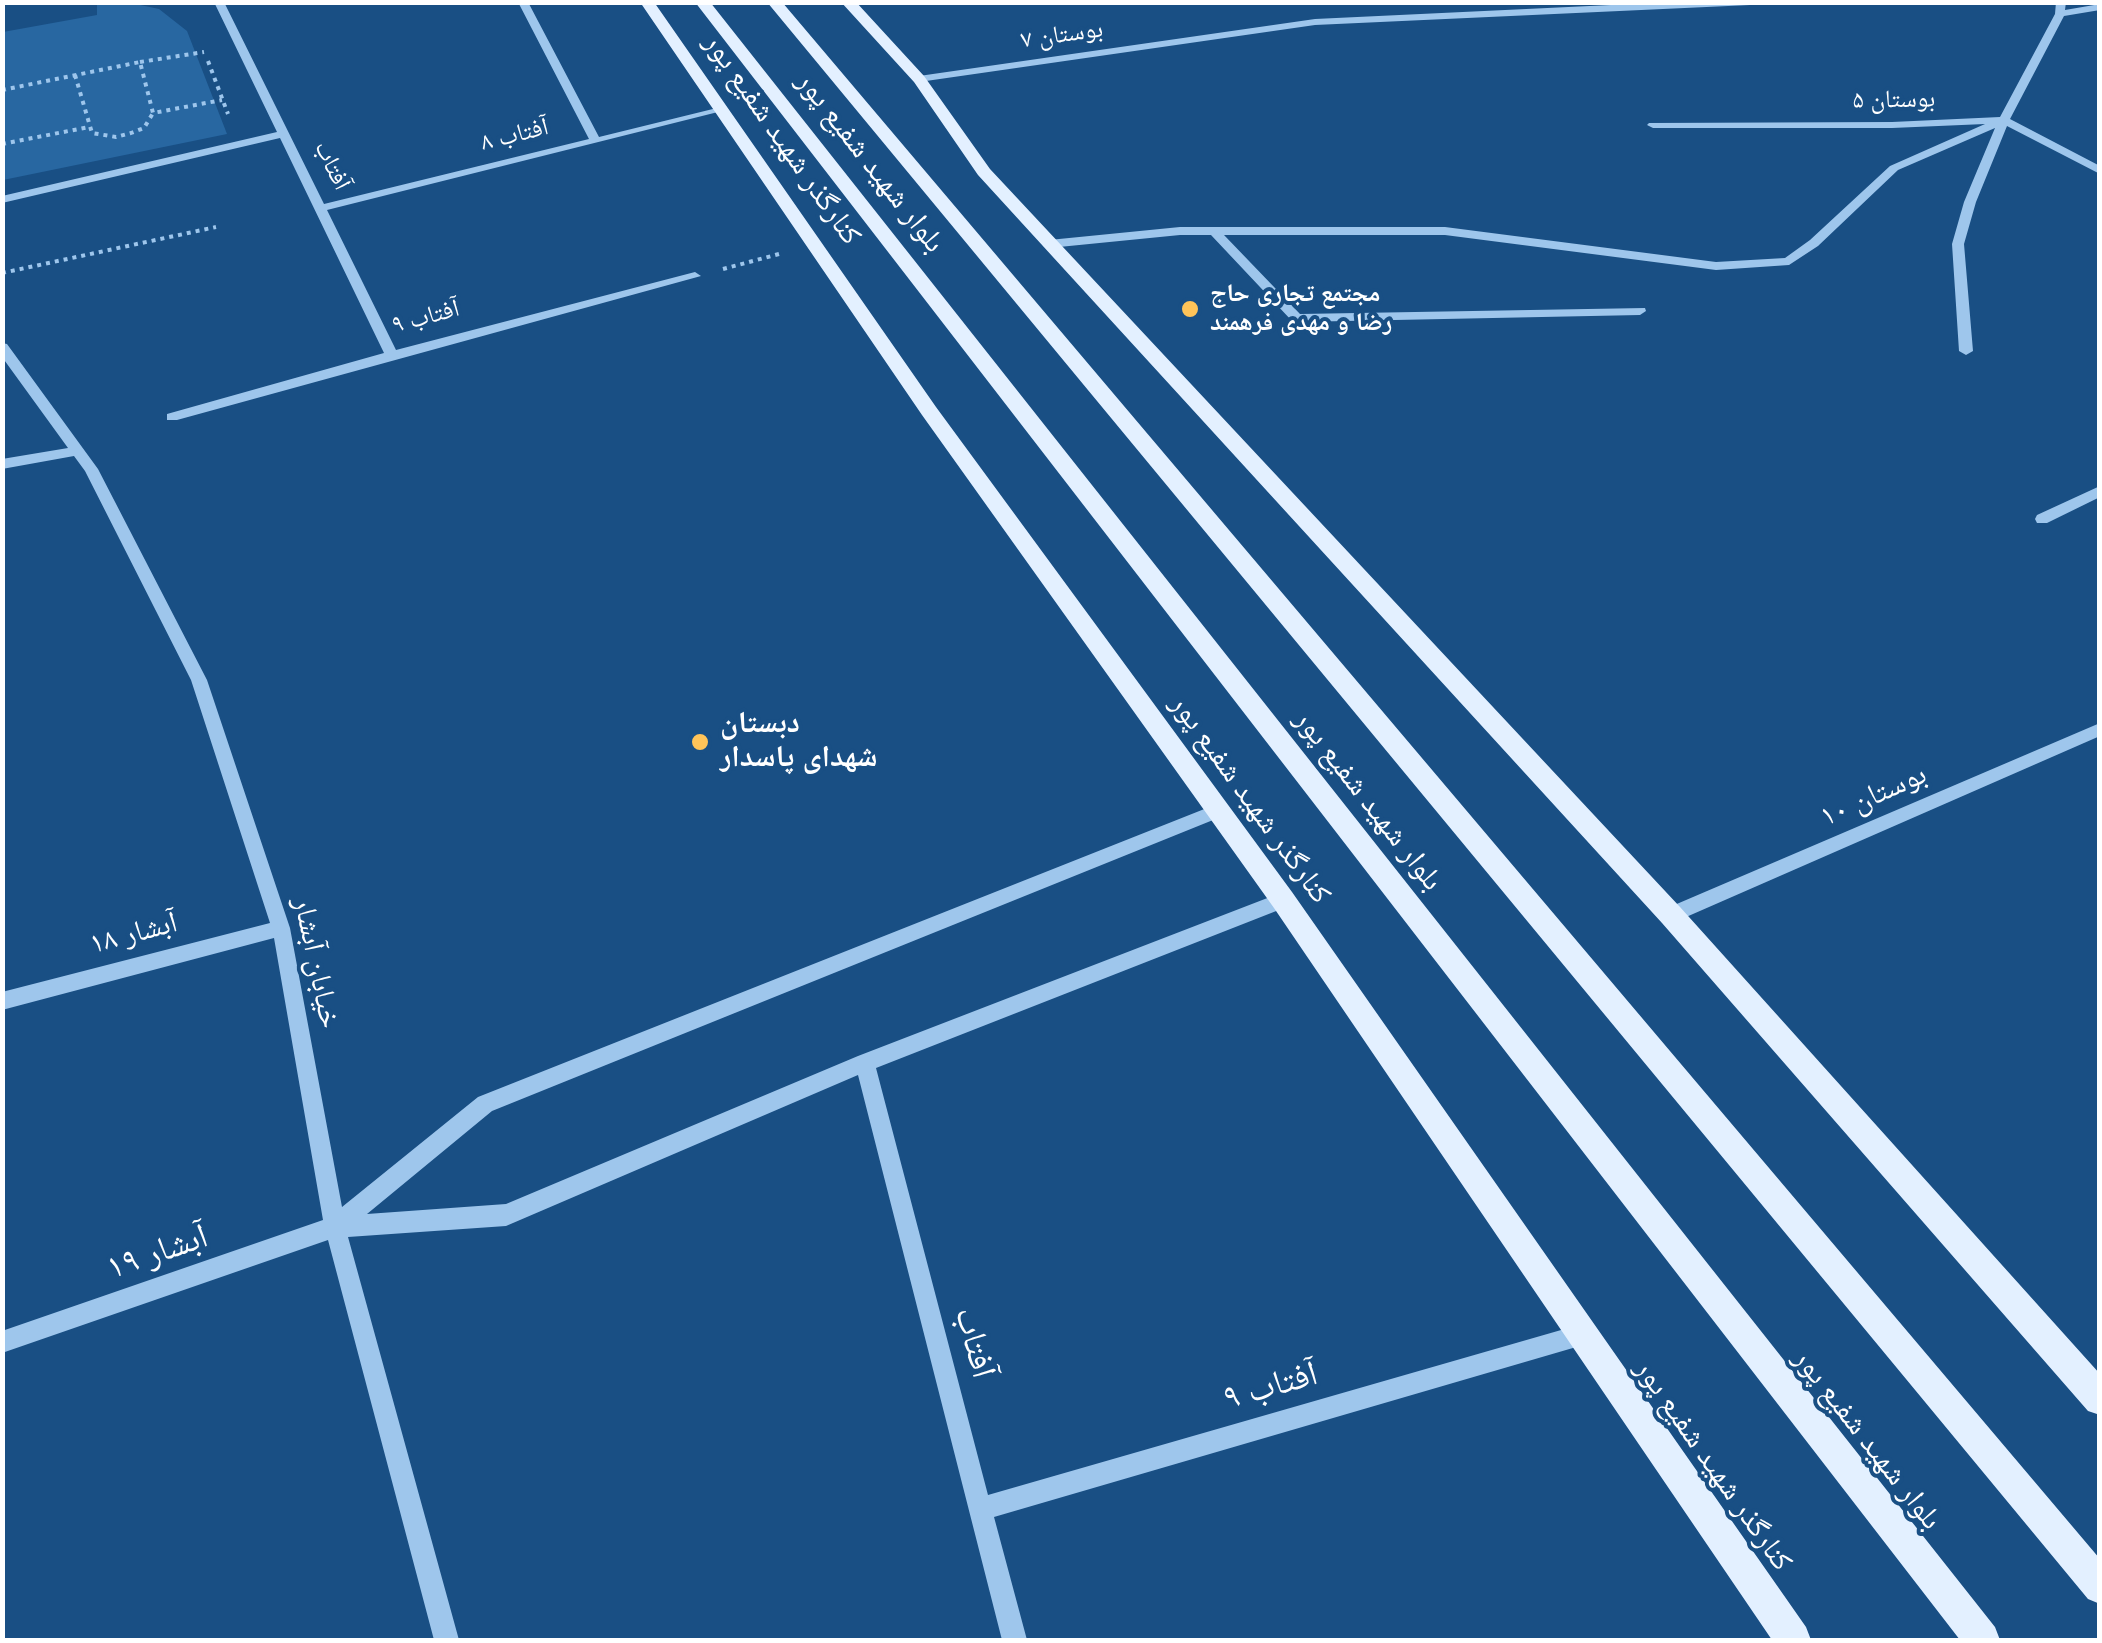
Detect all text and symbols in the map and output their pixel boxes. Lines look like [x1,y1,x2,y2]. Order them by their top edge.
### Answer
street label: بوستان ۷ [1019,15,1105,57]
street label: کنارگذر شهید شفیع پور [694,27,868,253]
street label: بلوار شهید شفیع پور [787,65,951,261]
street label: بوستان ۵ [1852,85,1936,117]
street label: آفتاب ۸ [478,113,552,159]
street label: آفتاب [306,136,356,196]
place label: مجتمع تجاری حاج رضا و مهدی فرهمند [1210,280,1392,339]
street label: آفتاب ۹ [389,295,463,341]
marker: مجتمع تجاری حاج رضا و مهدی فرهمند [1179,298,1201,320]
street label: کنارگذر شهید شفیع پور [1161,688,1337,912]
street label: بلوار شهید شفیع پور [1285,703,1449,899]
place label: دبستان شهدای پاسدار [720,707,877,778]
marker: دبستان شهدای پاسدار [689,731,711,753]
street label: بوستان ۱۰ [1815,758,1933,836]
street label: خیابان آبشار [284,894,346,1032]
street label: آبشار ۱۸ [86,906,182,964]
street label: آبشار ۱۹ [102,1217,214,1291]
street label: آفتاب [943,1303,1003,1383]
street label: بلوار شهید شفیع پور [1784,1342,1948,1538]
street label: کنارگذر شهید شفیع پور [1625,1353,1799,1579]
street label: آفتاب ۹ [1219,1355,1323,1421]

